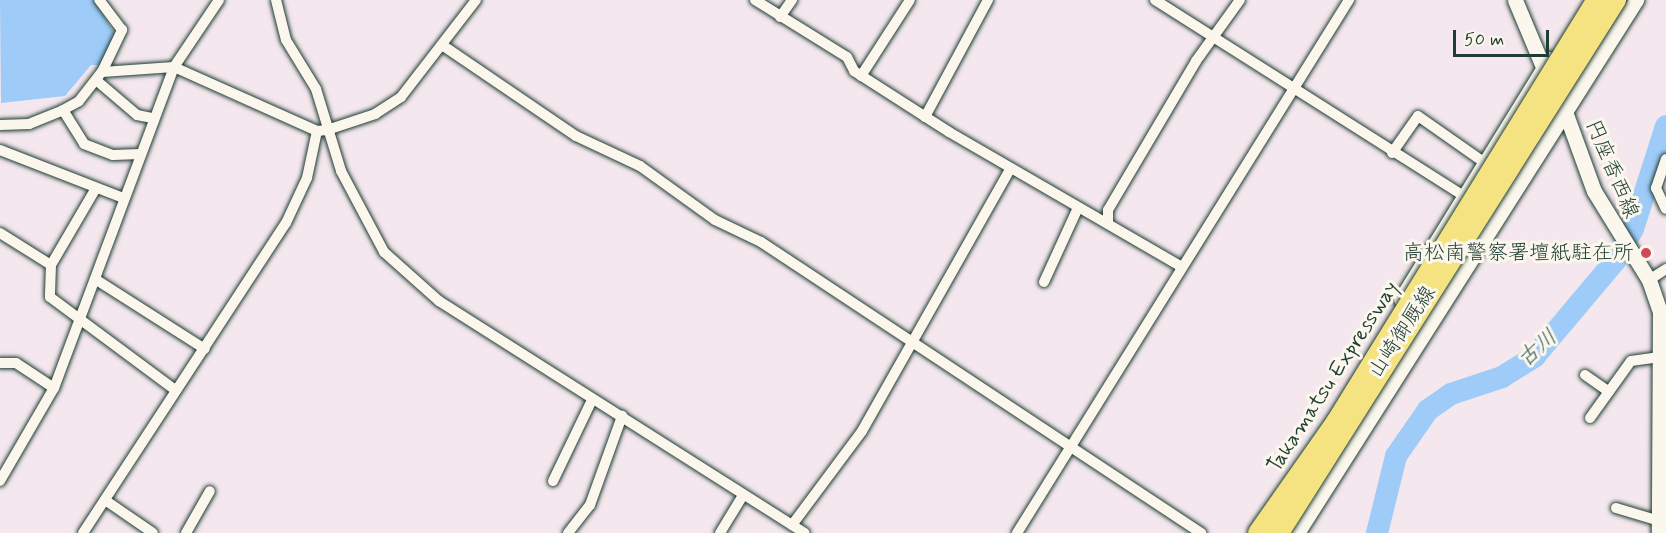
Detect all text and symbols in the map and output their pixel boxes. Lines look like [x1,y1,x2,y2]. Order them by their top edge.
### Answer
scale bar [1456,18,1552,56]
text: 50 m [1464,28,1504,52]
street label: 円座香西線 [1580,116,1644,222]
place label: 高松南警察署壇紙駐在所 [1403,240,1634,266]
marker: 高松南警察署壇紙駐在所 [1639,246,1653,260]
street label: Takamatsu Expressway [1262,276,1404,478]
street label: 山崎御厩線 [1363,281,1441,383]
water label: 古川 [1513,325,1563,373]

